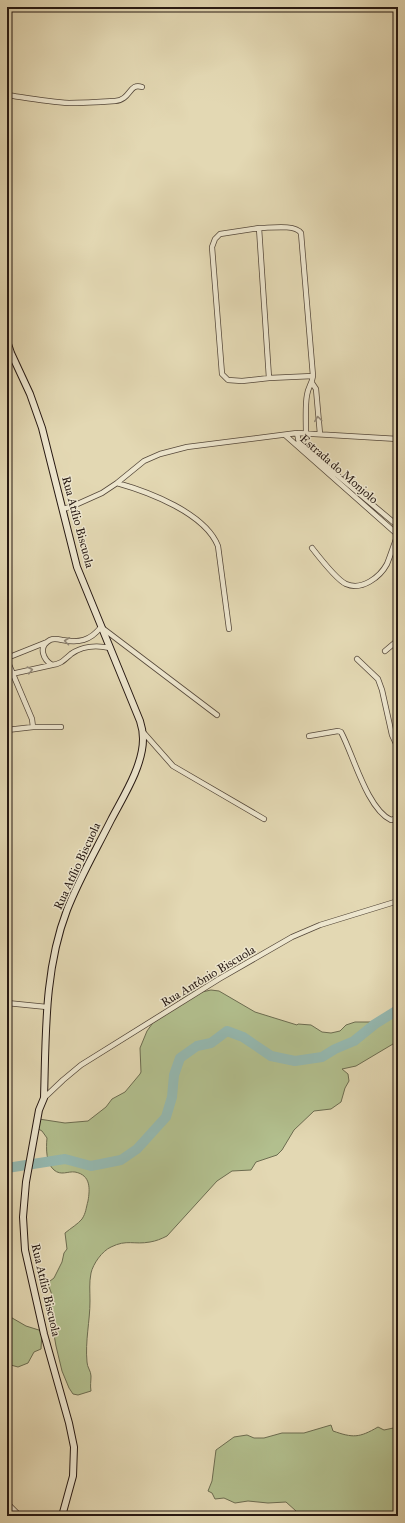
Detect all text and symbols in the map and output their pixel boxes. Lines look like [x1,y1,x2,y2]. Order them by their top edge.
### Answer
one-way arrow [314,416,323,422]
street label: Estrada do Monjolo [297,431,381,507]
street label: Rua Atílio Biscuola [59,475,97,570]
one-way arrow [64,637,71,646]
one-way arrow [27,667,33,675]
street label: Rua Atílio Biscuola [51,819,104,912]
street label: Rua Antônio Biscuola [158,942,258,1010]
street label: Rua Atílio Biscuola [29,1242,64,1339]

